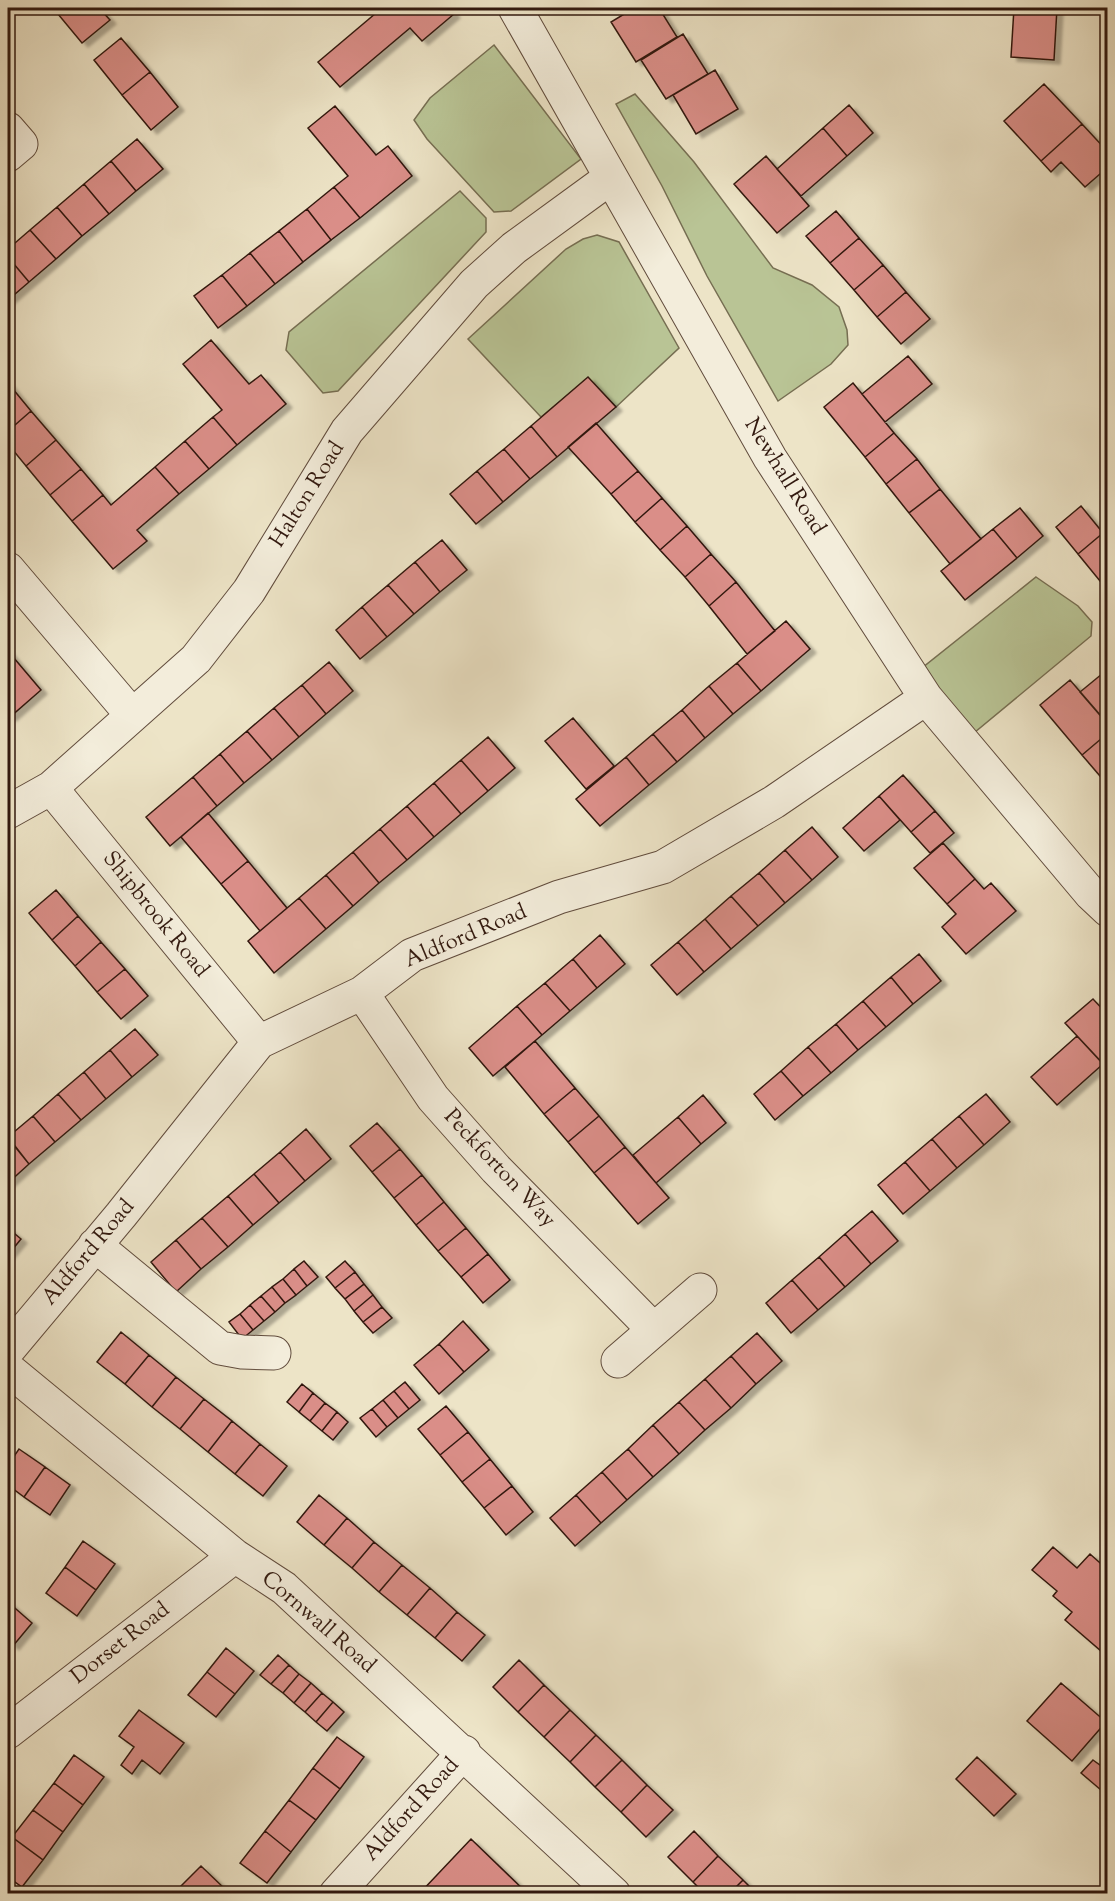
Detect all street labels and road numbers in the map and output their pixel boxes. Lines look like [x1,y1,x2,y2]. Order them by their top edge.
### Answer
street label: Newhall Road [735,412,833,542]
street label: Halton Road [263,436,353,554]
street label: Shipbrook Road [94,845,216,985]
street label: Aldford Road [400,897,532,977]
street label: Peckforton Way [435,1102,563,1236]
street label: Aldford Road [35,1193,143,1313]
street label: Cornwall Road [254,1564,382,1682]
street label: Dorset Road [65,1595,177,1693]
street label: Aldford Road [357,1751,467,1869]

